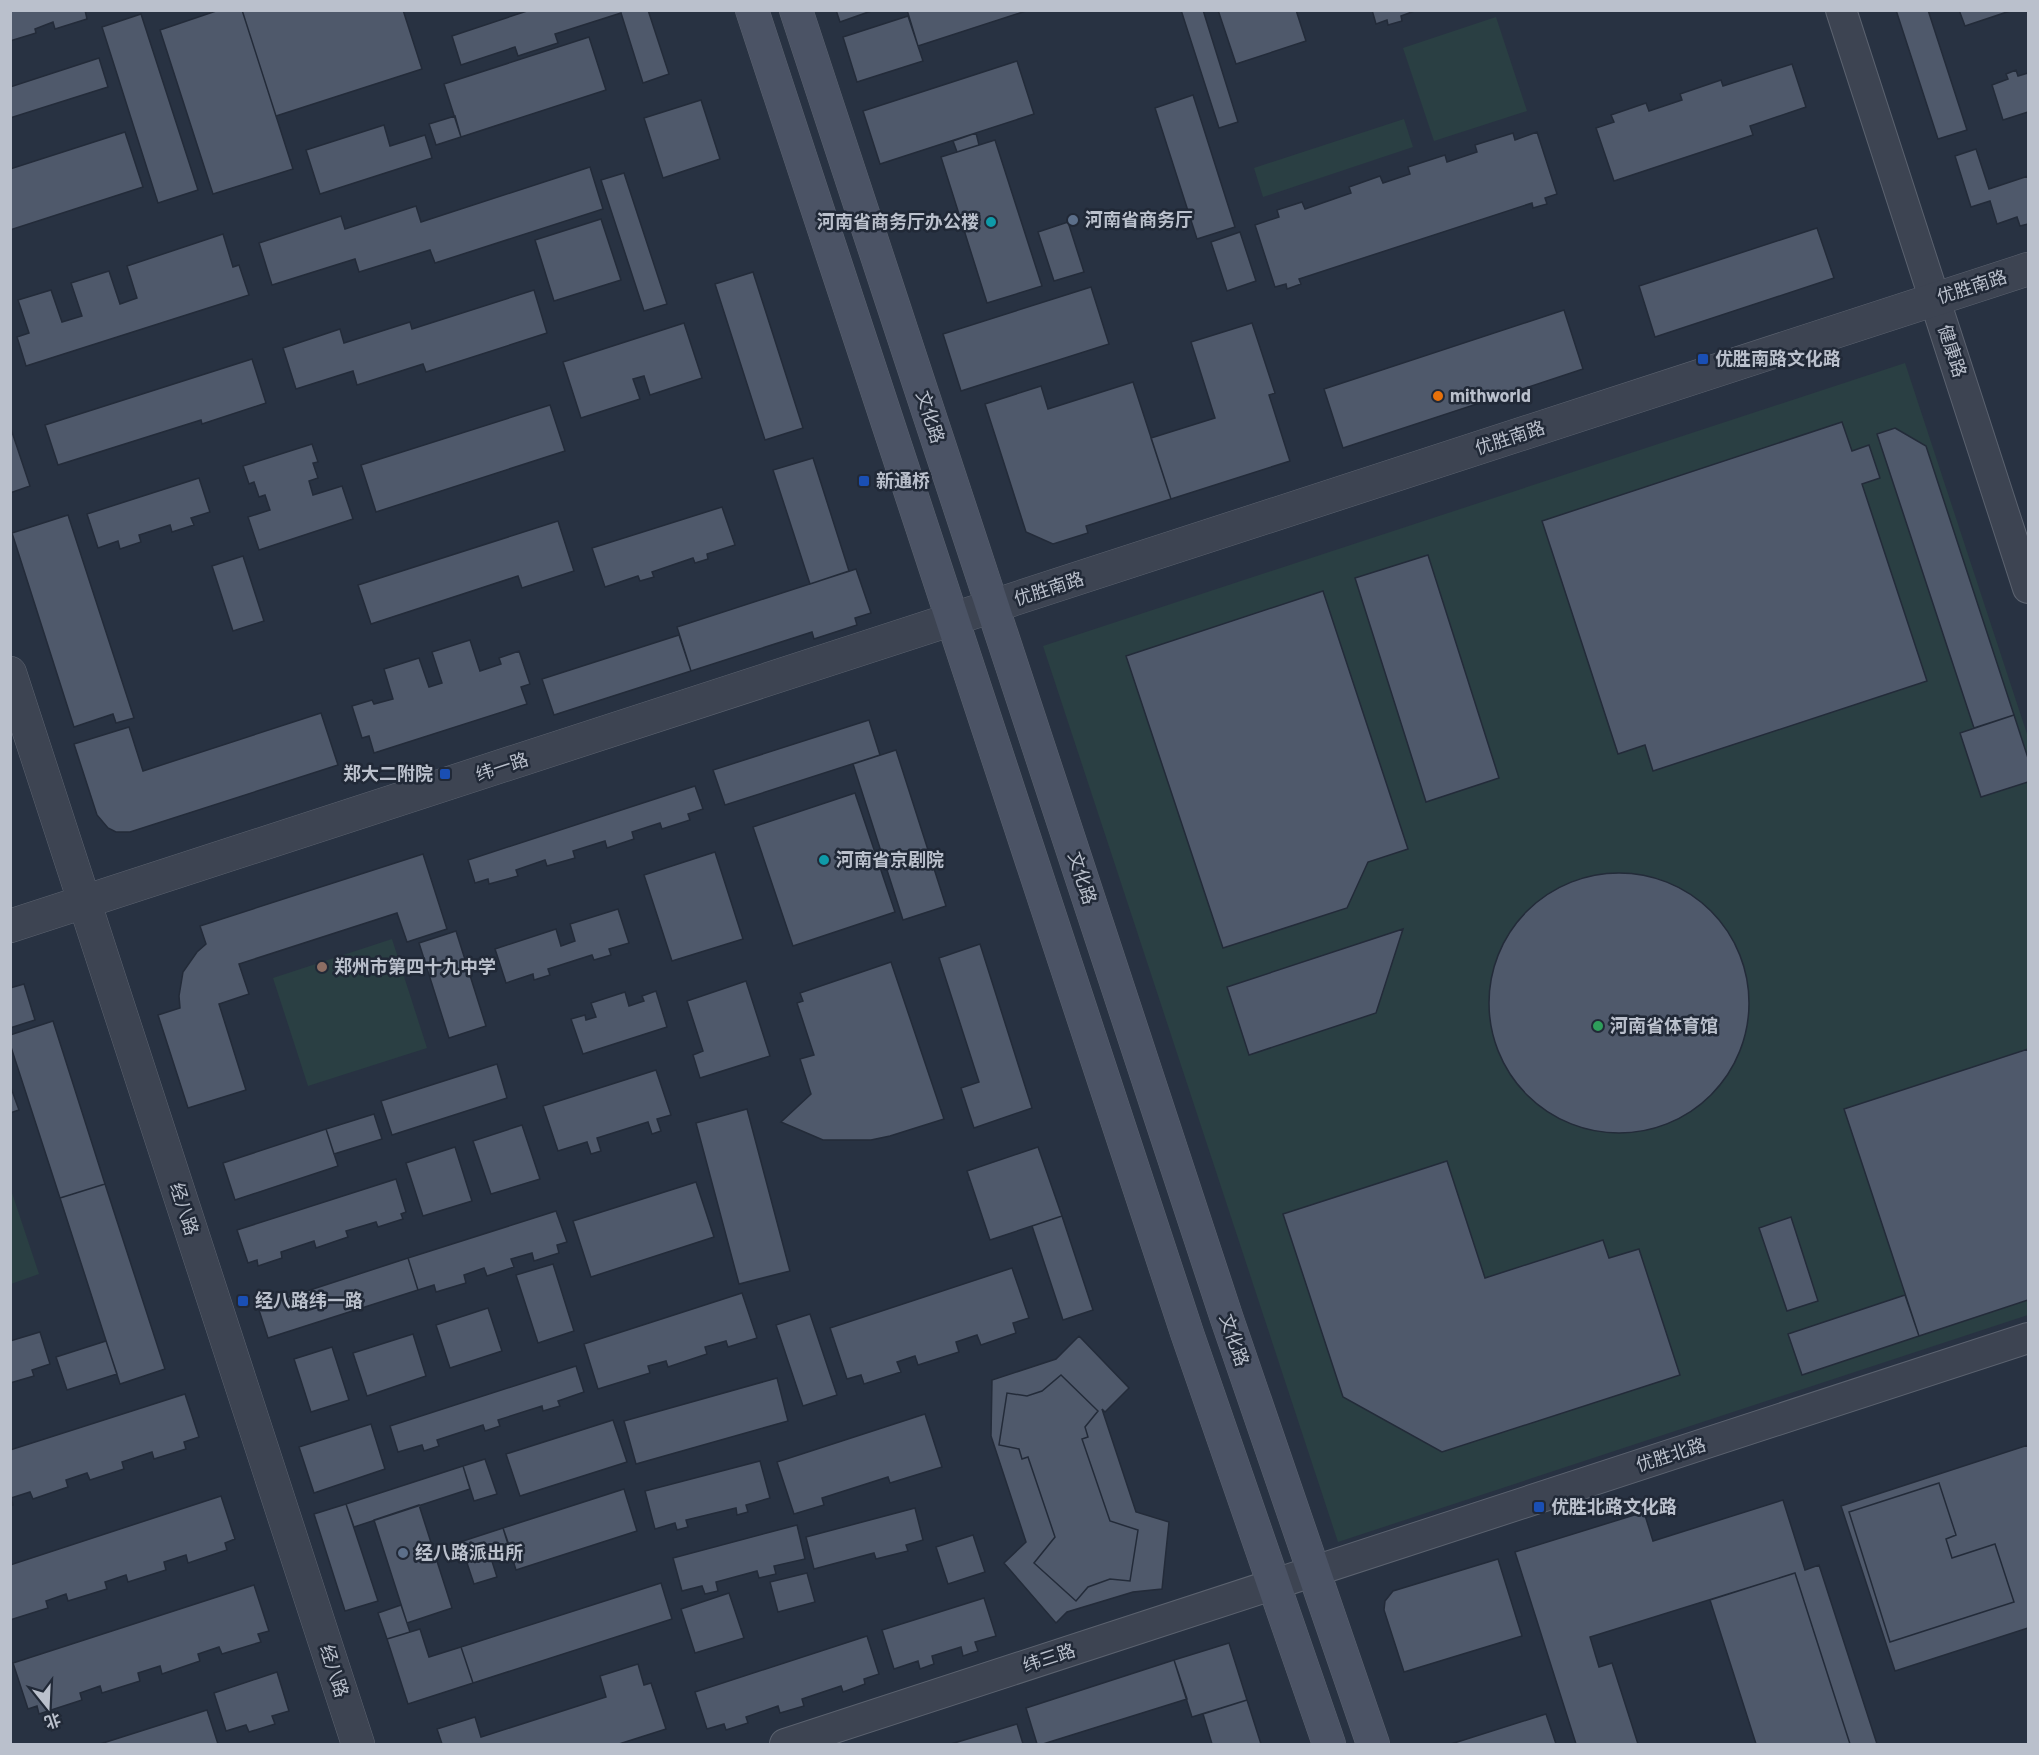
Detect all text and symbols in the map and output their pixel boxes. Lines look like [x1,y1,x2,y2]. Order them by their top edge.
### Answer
place label: 河南省商务厅 [1085,208,1193,230]
place label: 河南省商务厅办公楼 [817,210,979,232]
marker: 河南省商务厅 [1066,213,1080,227]
marker: 河南省商务厅办公楼 [984,215,998,229]
street label: 优胜南路 [1934,264,2009,308]
street label: 健康路 [1934,322,1972,380]
place label: 优胜南路文化路 [1715,347,1841,369]
marker: 优胜南路文化路 [1696,352,1710,366]
place label: mithworld [1450,384,1531,406]
street label: 文化路 [912,388,950,446]
marker: mithworld [1431,389,1445,403]
street label: 优胜南路 [1472,415,1547,459]
place label: 新通桥 [876,469,930,491]
marker: 新通桥 [857,474,871,488]
street label: 优胜南路 [1011,566,1086,610]
street label: 纬一路 [473,747,531,785]
place label: 郑大二附院 [343,762,433,784]
marker: 郑大二附院 [438,767,452,781]
place label: 河南省京剧院 [836,848,944,870]
street label: 文化路 [1064,849,1102,907]
marker: 河南省京剧院 [817,853,831,867]
place label: 郑州市第四十九中学 [334,955,496,977]
marker: 郑州市第四十九中学 [315,960,329,974]
place label: 河南省体育馆 [1610,1014,1718,1036]
marker: 河南省体育馆 [1591,1019,1605,1033]
street label: 经八路 [166,1180,204,1238]
place label: 经八路纬一路 [255,1289,363,1311]
marker: 经八路纬一路 [236,1294,250,1308]
street label: 文化路 [1216,1311,1254,1369]
street label: 优胜北路 [1633,1432,1708,1476]
place label: 优胜北路文化路 [1551,1495,1677,1517]
marker: 优胜北路文化路 [1532,1500,1546,1514]
place label: 经八路派出所 [415,1541,523,1563]
marker: 经八路派出所 [396,1546,410,1560]
street label: 纬三路 [1020,1638,1078,1676]
street label: 经八路 [316,1642,354,1700]
north arrow [18,1677,78,1737]
text: 北 [42,1710,63,1733]

